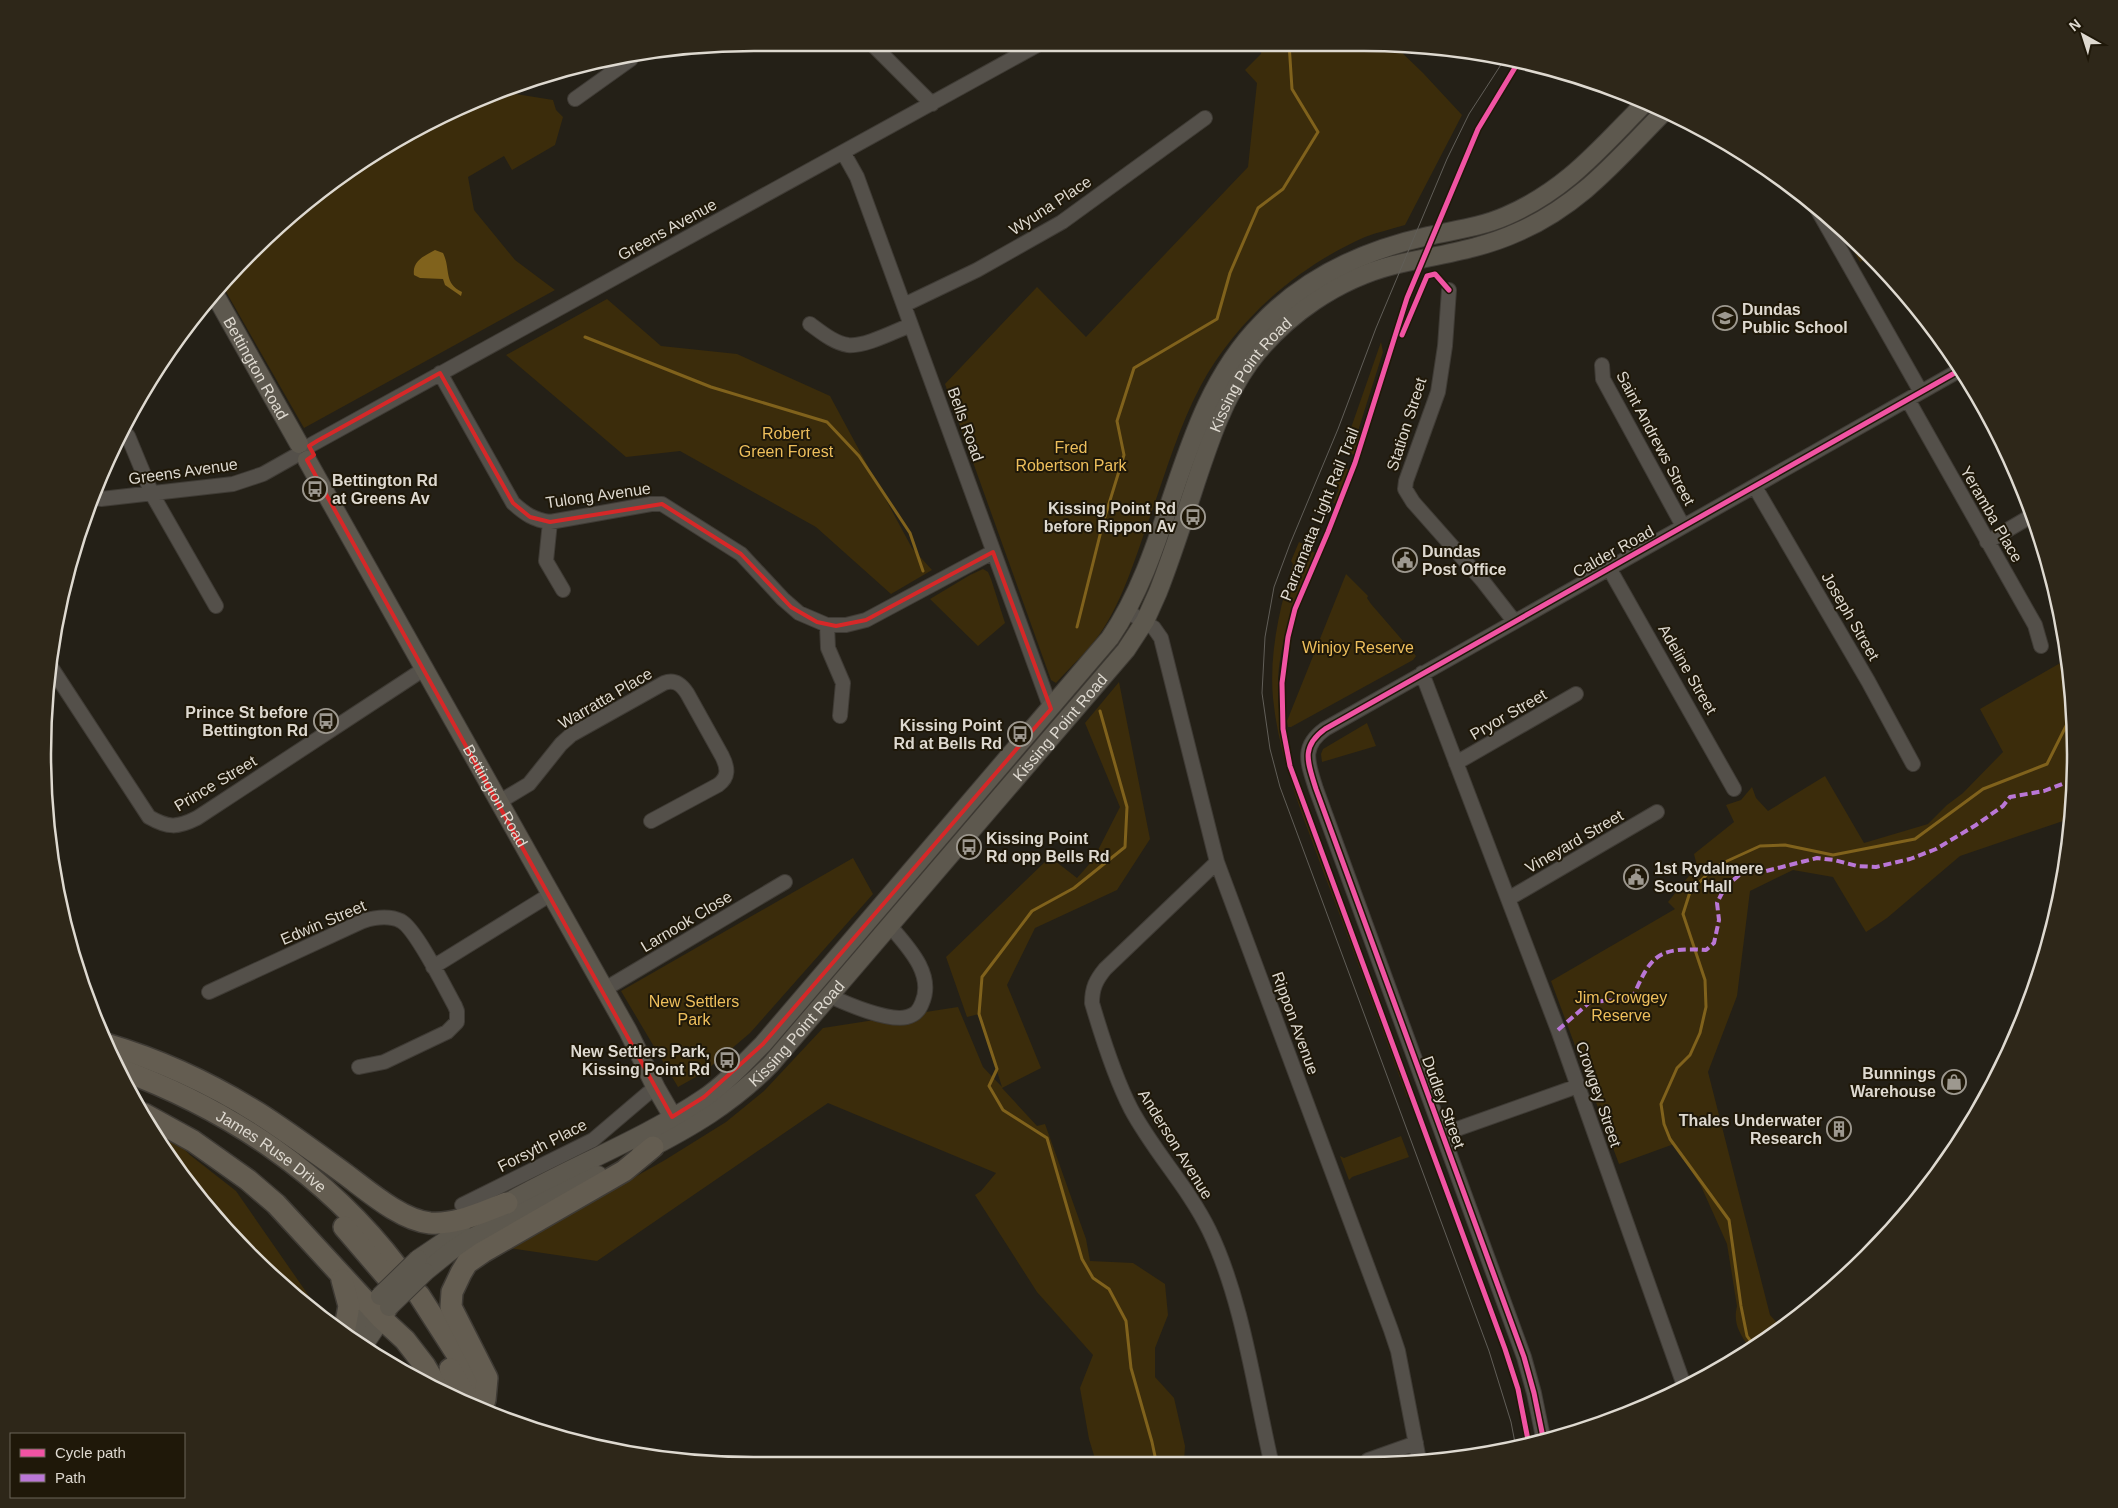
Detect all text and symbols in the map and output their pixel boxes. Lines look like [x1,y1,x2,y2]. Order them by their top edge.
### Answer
north arrow [2058,10,2108,60]
text: N [2066,15,2084,34]
street label: Wyuna Place [1006,173,1094,238]
street label: Greens Avenue [615,195,720,264]
place label: Dundas Public School [1742,301,1848,336]
school or university icon: Dundas Public School [1712,305,1738,331]
street label: Bettington Road [220,314,291,422]
street label: Kissing Point Road [1206,314,1295,435]
street label: Saint Andrews Street [1613,368,1698,509]
street label: Station Street [1383,375,1430,473]
street label: Bells Road [944,385,987,463]
park label: Robert Green Forest [739,425,834,460]
street label: Parramatta Light Rail Trail [1277,425,1362,603]
park label: Fred Robertson Park [1015,439,1128,474]
street label: Greens Avenue [127,455,239,488]
street label: Yeramba Place [1957,463,2026,565]
place label: Bettington Rd at Greens Av [332,472,438,507]
bus stop icon: Bettington Rd at Greens Av [302,476,328,502]
street label: Tulong Avenue [544,480,652,511]
place label: Kissing Point Rd before Rippon Av [1044,500,1176,535]
bus stop icon: Kissing Point Rd before Rippon Av [1180,504,1206,530]
street label: Calder Road [1570,522,1657,581]
place label: Dundas Post Office [1422,543,1507,578]
public building icon: Dundas Post Office [1392,547,1418,573]
street label: Joseph Street [1819,569,1883,664]
street label: Adeline Street [1655,621,1720,717]
park label: Winjoy Reserve [1302,639,1414,656]
street label: Warratta Place [555,665,655,732]
street label: Kissing Point Road [1010,671,1111,784]
street label: Pryor Street [1467,685,1550,743]
place label: Prince St before Bettington Rd [185,704,308,739]
bus stop icon: Prince St before Bettington Rd [313,708,339,734]
place label: Kissing Point Rd at Bells Rd [894,717,1003,752]
bus stop icon: Kissing Point Rd at Bells Rd [1007,721,1033,747]
street label: Bettington Road [460,742,531,850]
street label: Prince Street [171,752,260,815]
street label: Vineyard Street [1522,806,1627,876]
place label: Kissing Point Rd opp Bells Rd [986,830,1110,865]
bus stop icon: Kissing Point Rd opp Bells Rd [956,834,982,860]
place label: 1st Rydalmere Scout Hall [1654,860,1763,895]
public building icon: 1st Rydalmere Scout Hall [1623,864,1649,890]
street label: Larnook Close [638,888,735,955]
street label: Edwin Street [278,897,369,948]
street label: Rippon Avenue [1269,969,1322,1077]
street label: Kissing Point Road [745,977,848,1090]
park label: Jim Crowgey Reserve [1575,989,1667,1024]
park label: New Settlers Park [649,993,739,1028]
street label: Crowgey Street [1573,1039,1625,1150]
place label: New Settlers Park, Kissing Point Rd [570,1043,710,1078]
bus stop icon: New Settlers Park, Kissing Point Rd [714,1047,740,1073]
street label: Dudley Street [1419,1054,1468,1151]
place label: Bunnings Warehouse [1850,1065,1936,1100]
shop icon: Bunnings Warehouse [1941,1069,1967,1095]
street label: Anderson Avenue [1135,1086,1216,1202]
street label: James Ruse Drive [213,1107,330,1196]
place label: Thales Underwater Research [1679,1112,1822,1147]
street label: Forsyth Place [495,1116,590,1175]
building icon: Thales Underwater Research [1826,1116,1852,1142]
legend [10,1433,185,1498]
text: Cycle path [55,1444,126,1461]
text: Path [55,1469,86,1486]

